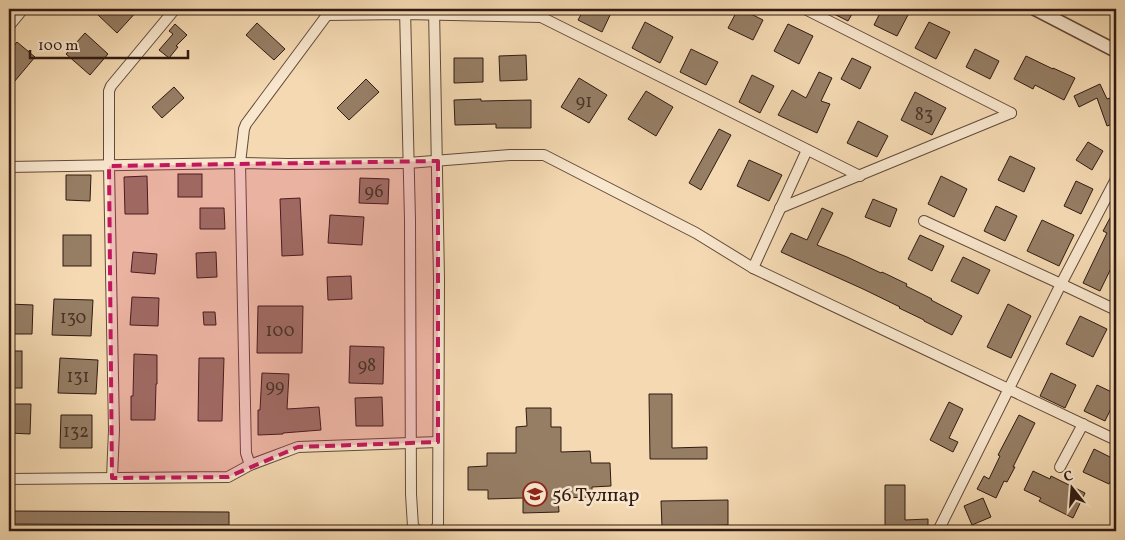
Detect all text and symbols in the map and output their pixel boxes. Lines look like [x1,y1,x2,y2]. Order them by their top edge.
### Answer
scale bar [30,28,188,60]
text: 100 m [38,36,78,57]
house number: 91 [576,90,592,115]
house number: 83 [915,103,933,128]
house number: 96 [364,180,384,205]
house number: 130 [60,306,87,331]
house number: 100 [266,319,295,344]
house number: 98 [358,354,376,379]
house number: 131 [66,365,90,390]
house number: 99 [266,375,284,400]
house number: 132 [63,420,89,445]
north arrow [1048,462,1098,512]
text: С [1062,467,1076,487]
school or university icon: 56 Тулпар [522,481,548,507]
place label: 56 Тулпар [552,482,639,510]

